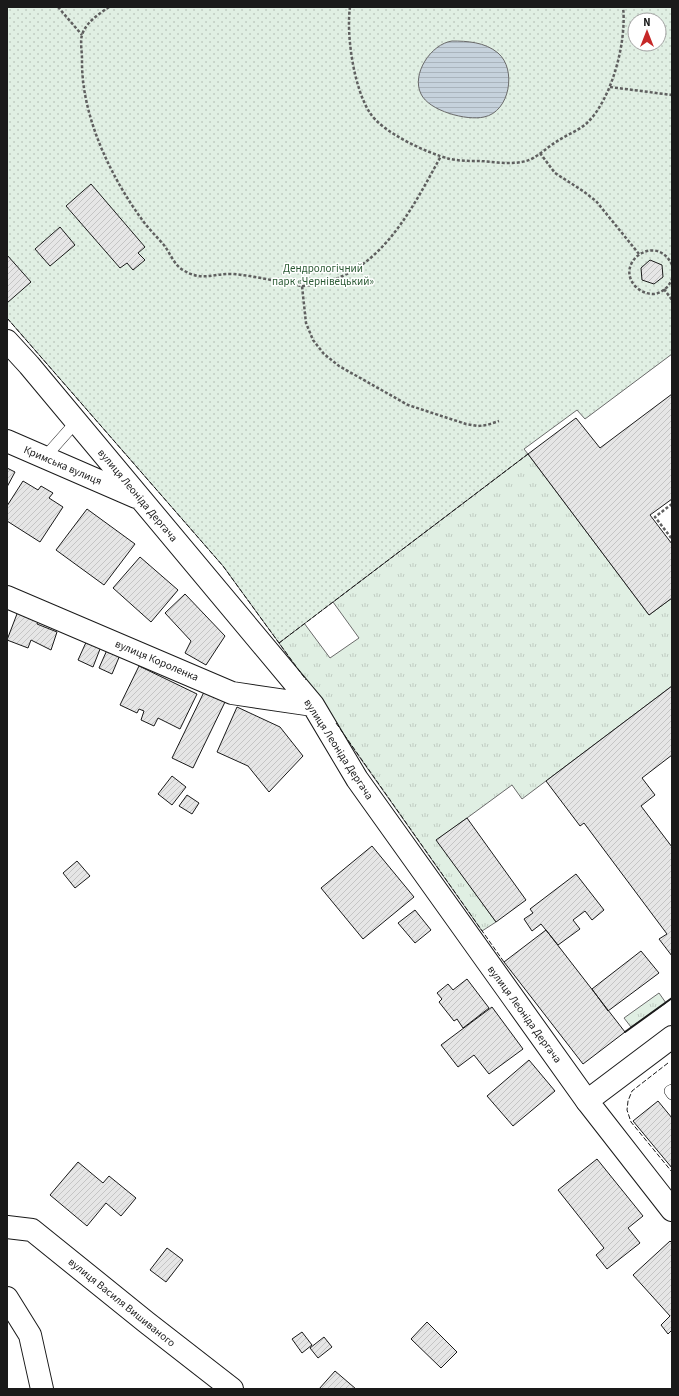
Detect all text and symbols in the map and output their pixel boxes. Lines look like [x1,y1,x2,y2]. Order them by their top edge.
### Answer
north arrow [627,12,667,52]
text: N [643,15,651,30]
park label: Дендрологічний парк «Чернівецький» [272,261,374,289]
street label: Кримська вулиця [21,442,104,489]
street label: вулиця Леоніда Дергача [94,446,181,545]
street label: вулиця Короленка [113,636,201,685]
street label: вулиця Леоніда Дергача [300,696,377,802]
street label: вулиця Леоніда Дергача [484,963,565,1066]
street label: вулиця Василя Вишиваного [65,1254,179,1350]

